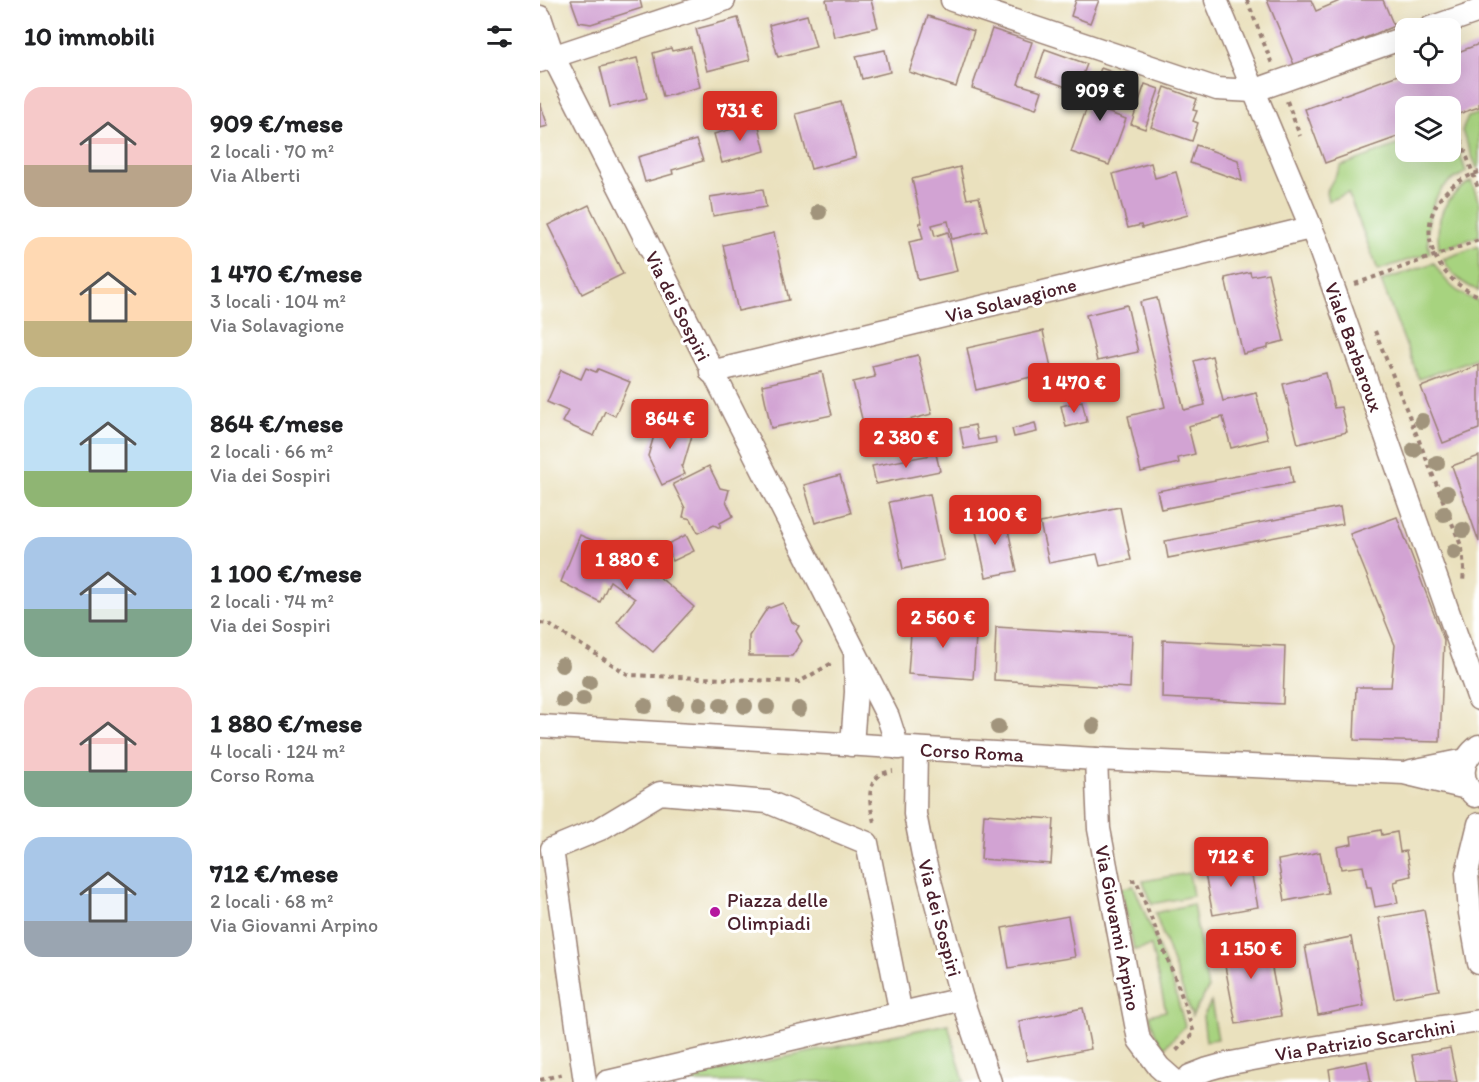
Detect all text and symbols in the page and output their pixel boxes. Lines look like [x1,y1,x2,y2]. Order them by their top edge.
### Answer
map controls [1395,18,1461,162]
button: locate [1395,18,1461,84]
text: 10 immobili [24,20,155,52]
icon: filters [483,20,516,53]
pin: 909 € [1058,71,1142,122]
text: 909 € [1075,78,1125,102]
pin: 731 € [698,91,782,142]
button: layers [1395,96,1461,162]
text: 731 € [717,98,763,122]
text: 909 €/mese [210,107,343,139]
icon: home [72,111,144,183]
text: 2 locali · 70 m² [210,139,334,163]
text: Via Alberti [210,163,300,187]
street label: Via dei Sospiri [640,247,716,365]
text: 1 470 €/mese [210,257,362,289]
icon: home [72,261,144,333]
street label: Via Solavagione [943,272,1079,328]
street label: Viale Barbaroux [1319,279,1389,416]
text: 3 locali · 104 m² [210,289,346,313]
text: Via Solavagione [210,313,344,337]
pin: 1 470 € [1019,363,1129,414]
text: 1 470 € [1042,370,1106,394]
pin: 864 € [628,399,712,450]
text: 864 € [645,406,695,430]
text: 864 €/mese [210,407,343,439]
icon: home [72,411,144,483]
pin: 2 380 € [851,418,961,469]
text: 2 380 € [873,425,939,449]
text: 2 locali · 66 m² [210,439,333,463]
text: Via dei Sospiri [210,463,331,487]
pin: 1 100 € [940,495,1050,546]
text: 1 100 € [963,502,1027,526]
pin: 1 880 € [572,540,682,591]
text: 1 880 € [595,547,659,571]
text: 1 100 €/mese [210,557,362,589]
icon: home [72,561,144,633]
text: 2 locali · 74 m² [210,589,334,613]
pin: 2 560 € [888,598,998,649]
text: 2 560 € [911,605,975,629]
text: Via dei Sospiri [210,613,331,637]
text: 1 880 €/mese [210,707,362,739]
icon: home [72,711,144,783]
street label: Corso Roma [919,737,1025,767]
text: 4 locali · 124 m² [210,739,345,763]
text: Corso Roma [210,763,314,787]
pin: 712 € [1189,837,1273,888]
street label: Via Giovanni Arpino [1090,843,1146,1013]
text: 712 € [1208,844,1254,868]
text: 712 €/mese [210,857,338,889]
street label: Via dei Sospiri [913,857,967,979]
icon: home [72,861,144,933]
place label: Piazza delle Olimpiadi [727,888,828,935]
text: 2 locali · 68 m² [210,889,334,913]
marker: Piazza delle Olimpiadi [708,905,722,919]
text: Via Giovanni Arpino [210,913,378,937]
pin: 1 150 € [1196,929,1306,980]
text: 1 150 € [1220,936,1282,960]
street label: Via Patrizio Scarchini [1273,1014,1457,1066]

